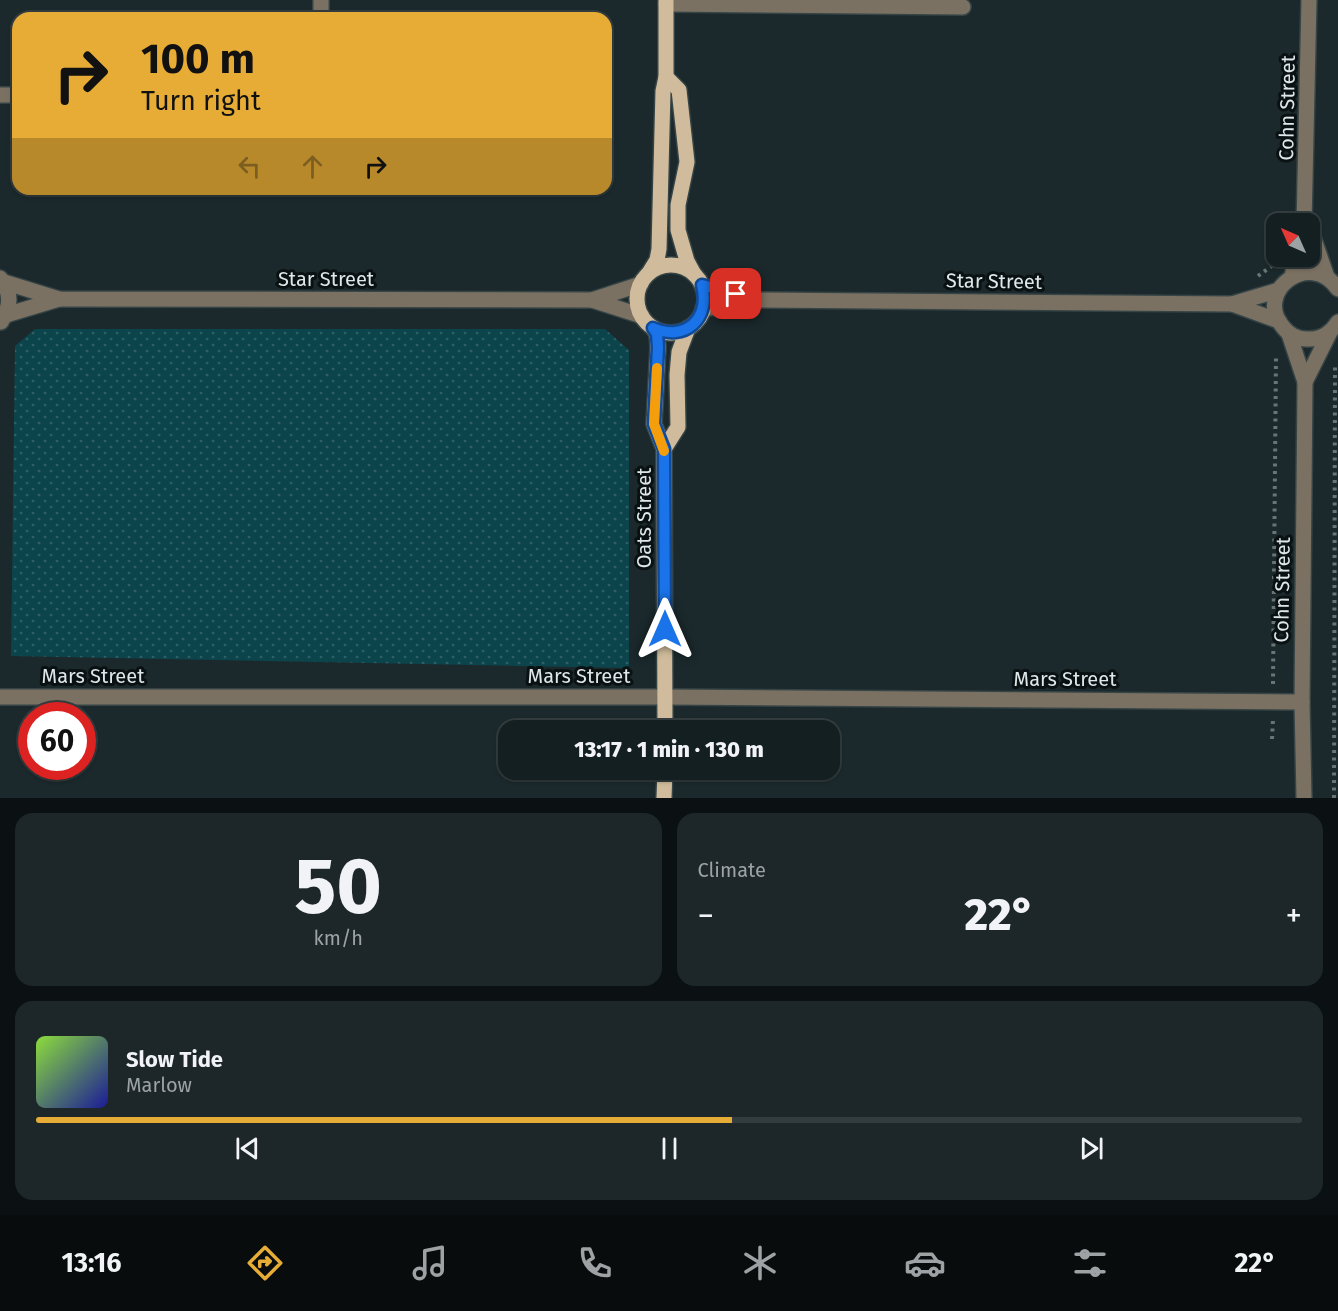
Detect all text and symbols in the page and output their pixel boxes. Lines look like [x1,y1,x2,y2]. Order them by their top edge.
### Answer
text: 100 m [141,34,255,84]
icon: right [42,36,120,114]
street label: Cohn Street [1274,54,1300,161]
text: Turn right [141,85,261,117]
icon: left [233,150,266,183]
icon: ahead [296,150,329,183]
icon: right [359,150,392,183]
north arrow [1266,213,1320,267]
map controls [1266,213,1320,267]
street label: Star Street [278,267,375,291]
pin [710,268,761,319]
street label: Star Street [946,268,1043,294]
icon: arrive [719,277,752,310]
street label: Oats Street [632,467,656,568]
street label: Cohn Street [1269,536,1295,643]
position arrow [633,597,697,661]
street label: Mars Street [42,664,145,688]
street label: Mars Street [528,664,631,688]
street label: Mars Street [1014,667,1117,691]
speed limit sign: 60 [18,702,96,780]
text: 13:17 · 1 min · 130 m [574,736,764,763]
text: 50 [295,840,382,934]
text: Climate [698,858,766,882]
text: 22° [965,888,1035,942]
text: − [698,896,714,936]
text: + [1286,896,1302,936]
text: km/h [314,926,363,950]
text: Slow Tide [126,1046,223,1073]
text: Marlow [126,1073,192,1097]
icon: previous [231,1132,264,1165]
icon: pause [653,1132,686,1165]
icon: next [1075,1132,1108,1165]
icon: directions [244,1242,286,1284]
icon: music [409,1242,451,1284]
icon: phone [574,1242,616,1284]
icon: climate [739,1242,781,1284]
icon: car [904,1242,946,1284]
icon: filters [1069,1242,1111,1284]
text: 13:16 [62,1247,121,1279]
text: 22° [1234,1247,1276,1279]

